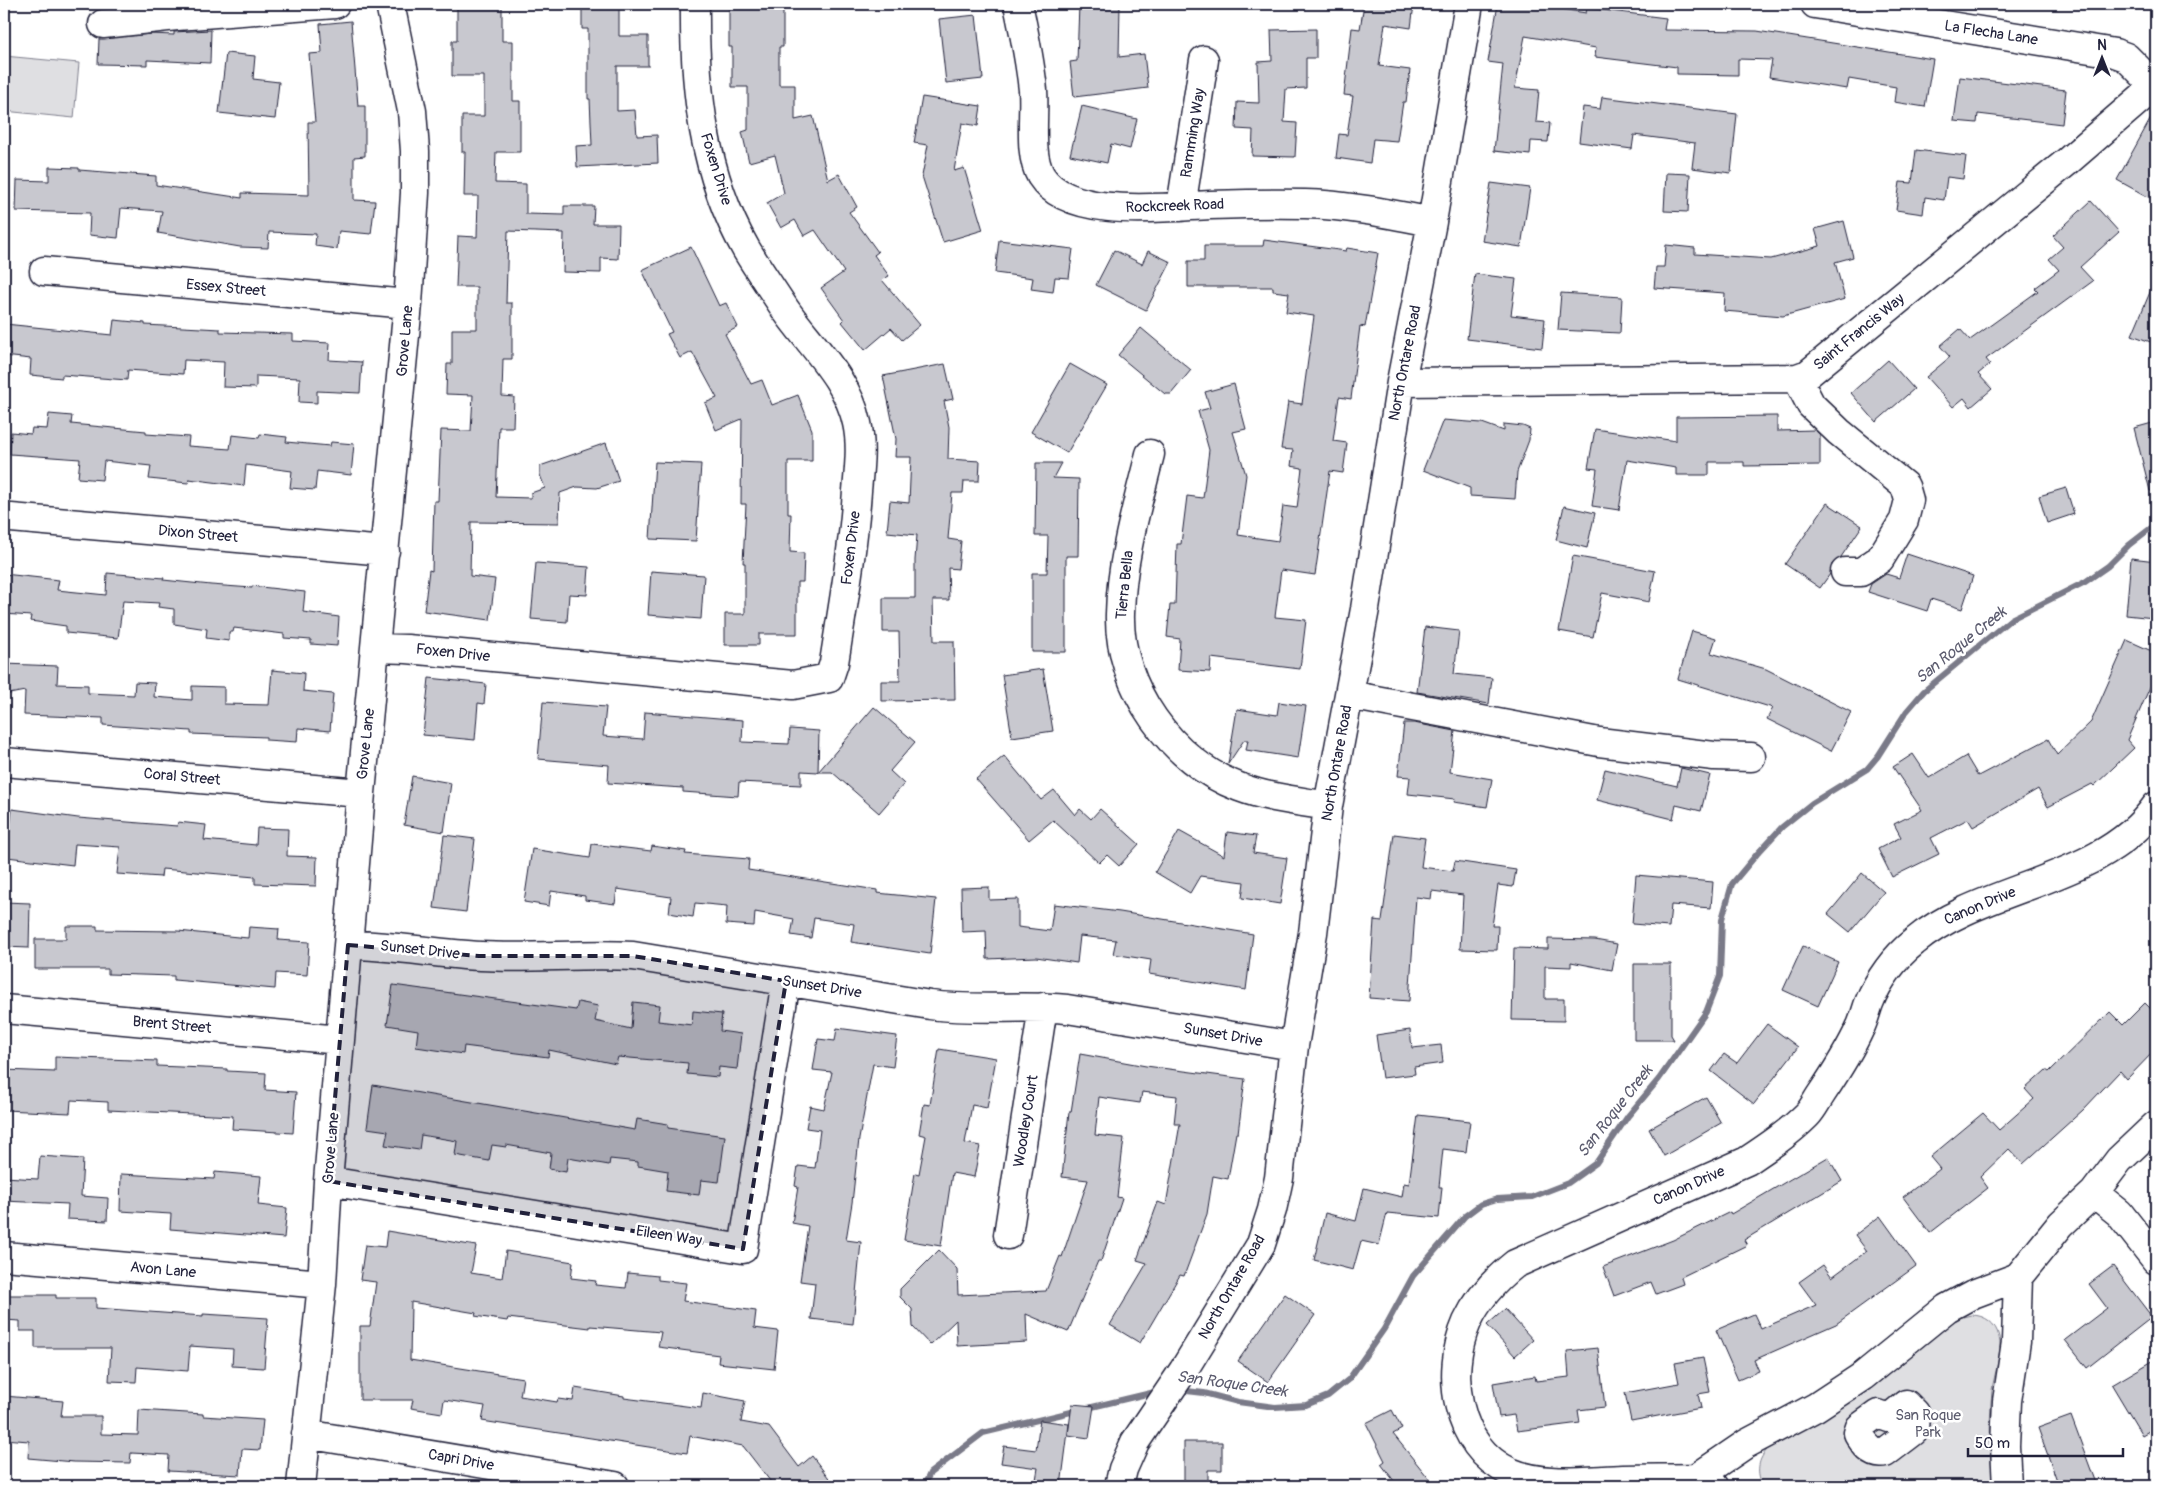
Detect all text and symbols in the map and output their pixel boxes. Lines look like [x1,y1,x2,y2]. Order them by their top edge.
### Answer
street label: La Flecha Lane [1943,16,2040,50]
north arrow [2078,32,2128,82]
text: N [2097,37,2107,54]
street label: Ramming Way [1177,86,1210,179]
street label: Foxen Drive [696,131,736,208]
street label: Rockcreek Road [1125,195,1225,217]
street label: Essex Street [185,275,268,301]
street label: Saint Francis Way [1810,289,1909,375]
street label: North Ontare Road [1384,303,1426,423]
street label: Grove Lane [392,304,418,377]
street label: Foxen Drive [837,509,865,586]
street label: Dixon Street [157,521,240,547]
street label: Tierra Bella [1112,550,1138,620]
water label: San Roque Creek [1911,601,2012,688]
street label: Foxen Drive [415,640,492,666]
street label: North Ontare Road [1317,703,1357,823]
street label: Grove Lane [353,707,379,780]
street label: Coral Street [143,764,222,790]
street label: Canon Drive [1941,882,2019,930]
street label: Sunset Drive [379,936,461,964]
street label: Sunset Drive [781,971,864,1003]
street label: Brent Street [132,1012,213,1038]
street label: Sunset Drive [1182,1019,1265,1051]
water label: San Roque Creek [1573,1060,1658,1161]
street label: Woodley Court [1009,1073,1043,1168]
street label: Grove Lane [318,1111,344,1184]
street label: Canon Drive [1650,1162,1728,1210]
street label: Eileen Way [635,1221,704,1251]
street label: North Ontare Road [1194,1231,1270,1343]
street label: Avon Lane [129,1258,197,1282]
water label: San Roque Creek [1176,1366,1290,1402]
park label: San Roque Park [1895,1406,1961,1442]
scale bar [1968,1425,2122,1457]
text: 50 m [1975,1434,2010,1453]
street label: Capri Drive [427,1445,496,1475]

